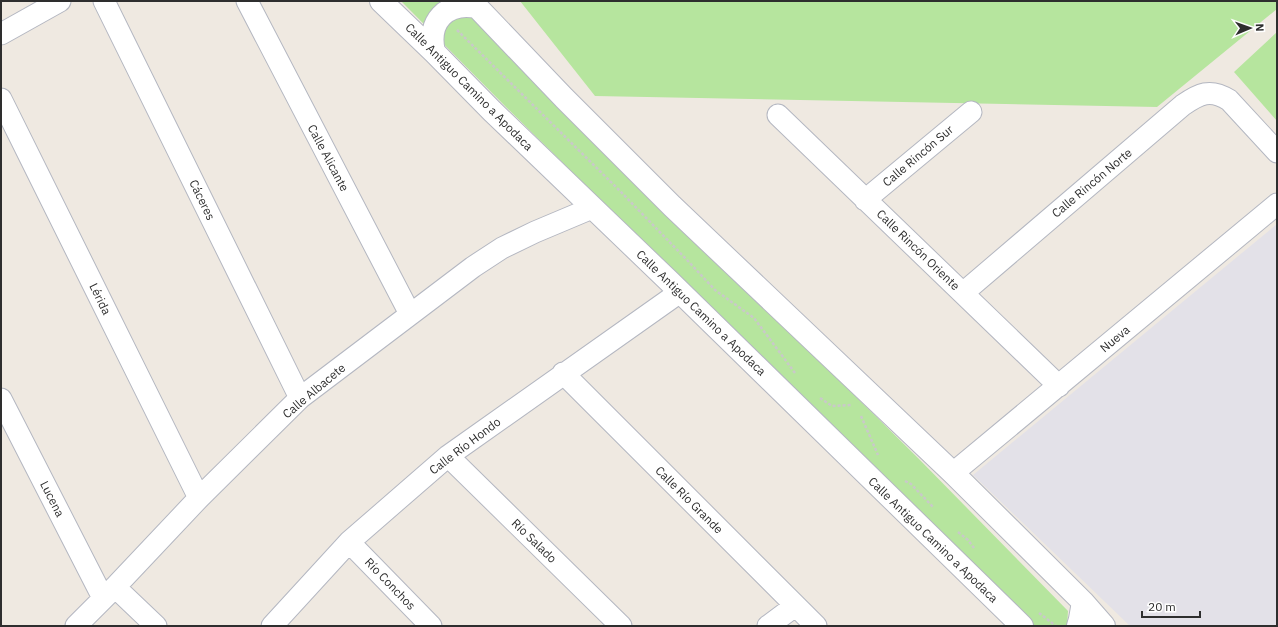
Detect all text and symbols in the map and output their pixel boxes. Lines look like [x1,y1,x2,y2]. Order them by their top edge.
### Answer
north arrow [1230,8,1270,48]
street label: Calle Antiguo Camino a Apodaca [402,20,537,154]
text: N [1253,23,1267,32]
street label: Calle Rincón Sur [879,121,957,190]
street label: Calle Alicante [305,122,353,194]
street label: Calle Rincón Norte [1049,144,1135,221]
street label: Cáceres [186,177,219,223]
street label: Calle Rincón Oriente [874,206,963,293]
street label: Calle Antiguo Camino a Apodaca [633,247,770,379]
street label: Lérida [86,281,115,318]
street label: Nueva [1097,322,1133,355]
street label: Calle Albacete [279,360,348,421]
street label: Calle Río Hondo [426,414,504,477]
street label: Calle Río Grande [652,463,727,537]
street label: Calle Antiguo Camino a Apodaca [865,474,1002,606]
street label: Lucena [37,478,68,520]
street label: Río Salado [509,515,560,566]
street label: Río Conchos [362,554,419,613]
scale bar [1142,593,1200,619]
text: 20 m [1148,599,1176,614]

